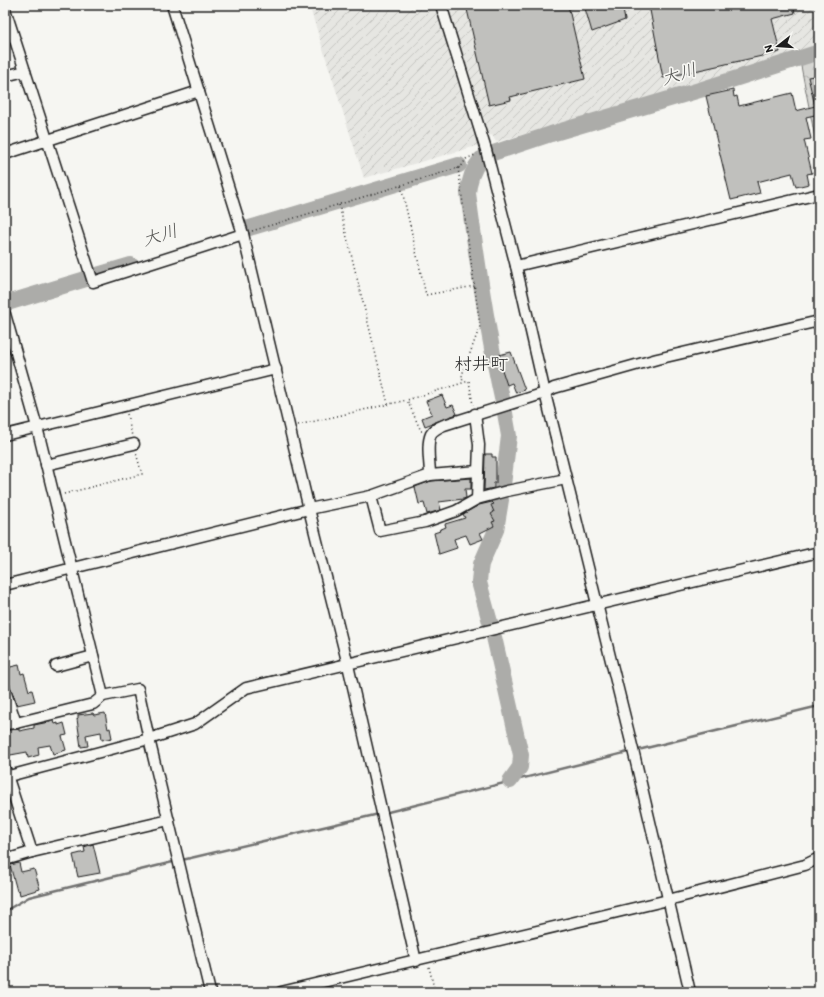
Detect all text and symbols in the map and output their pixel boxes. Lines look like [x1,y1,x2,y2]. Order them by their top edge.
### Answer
north arrow [758,26,798,66]
text: N [762,43,776,54]
water label: 大川 [659,58,699,90]
water label: 大川 [140,219,180,251]
district label: 村井町 [454,353,508,375]

